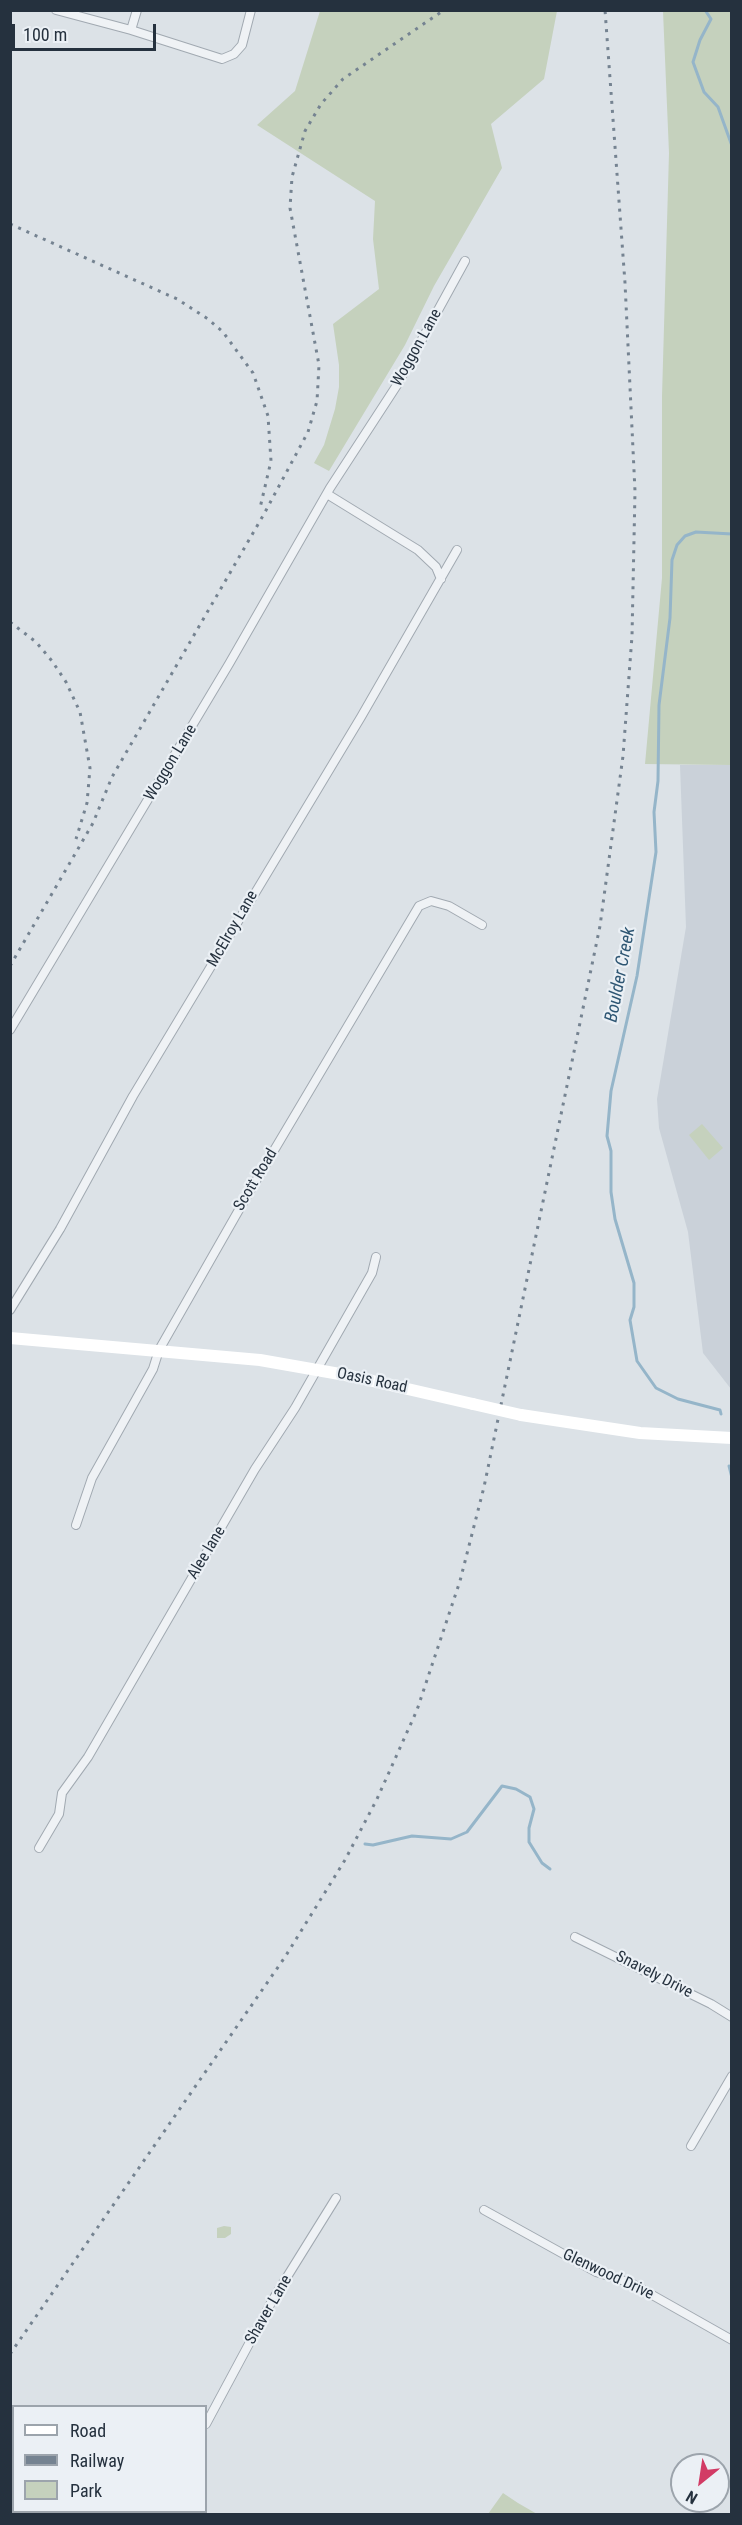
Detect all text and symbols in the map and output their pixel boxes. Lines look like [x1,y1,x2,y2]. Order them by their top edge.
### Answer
scale bar [15,12,159,50]
text: 100 m [23,24,67,45]
street label: Woggon Lane [388,306,446,390]
street label: Woggon Lane [141,721,201,805]
street label: McElroy Lane [204,888,262,970]
water label: Boulder Creek [601,926,641,1024]
street label: Scott Road [230,1145,282,1215]
street label: Oasis Road [335,1364,409,1398]
street label: Alee lane [184,1523,230,1583]
street label: Snavely Drive [612,1947,696,2003]
street label: Glenwood Drive [559,2246,657,2304]
street label: Shaver Lane [241,2272,297,2348]
legend [12,2405,207,2513]
text: Road [70,2420,106,2441]
text: Railway [70,2450,124,2471]
north arrow [670,2453,730,2513]
text: Park [70,2480,102,2501]
text: N [683,2487,701,2508]

